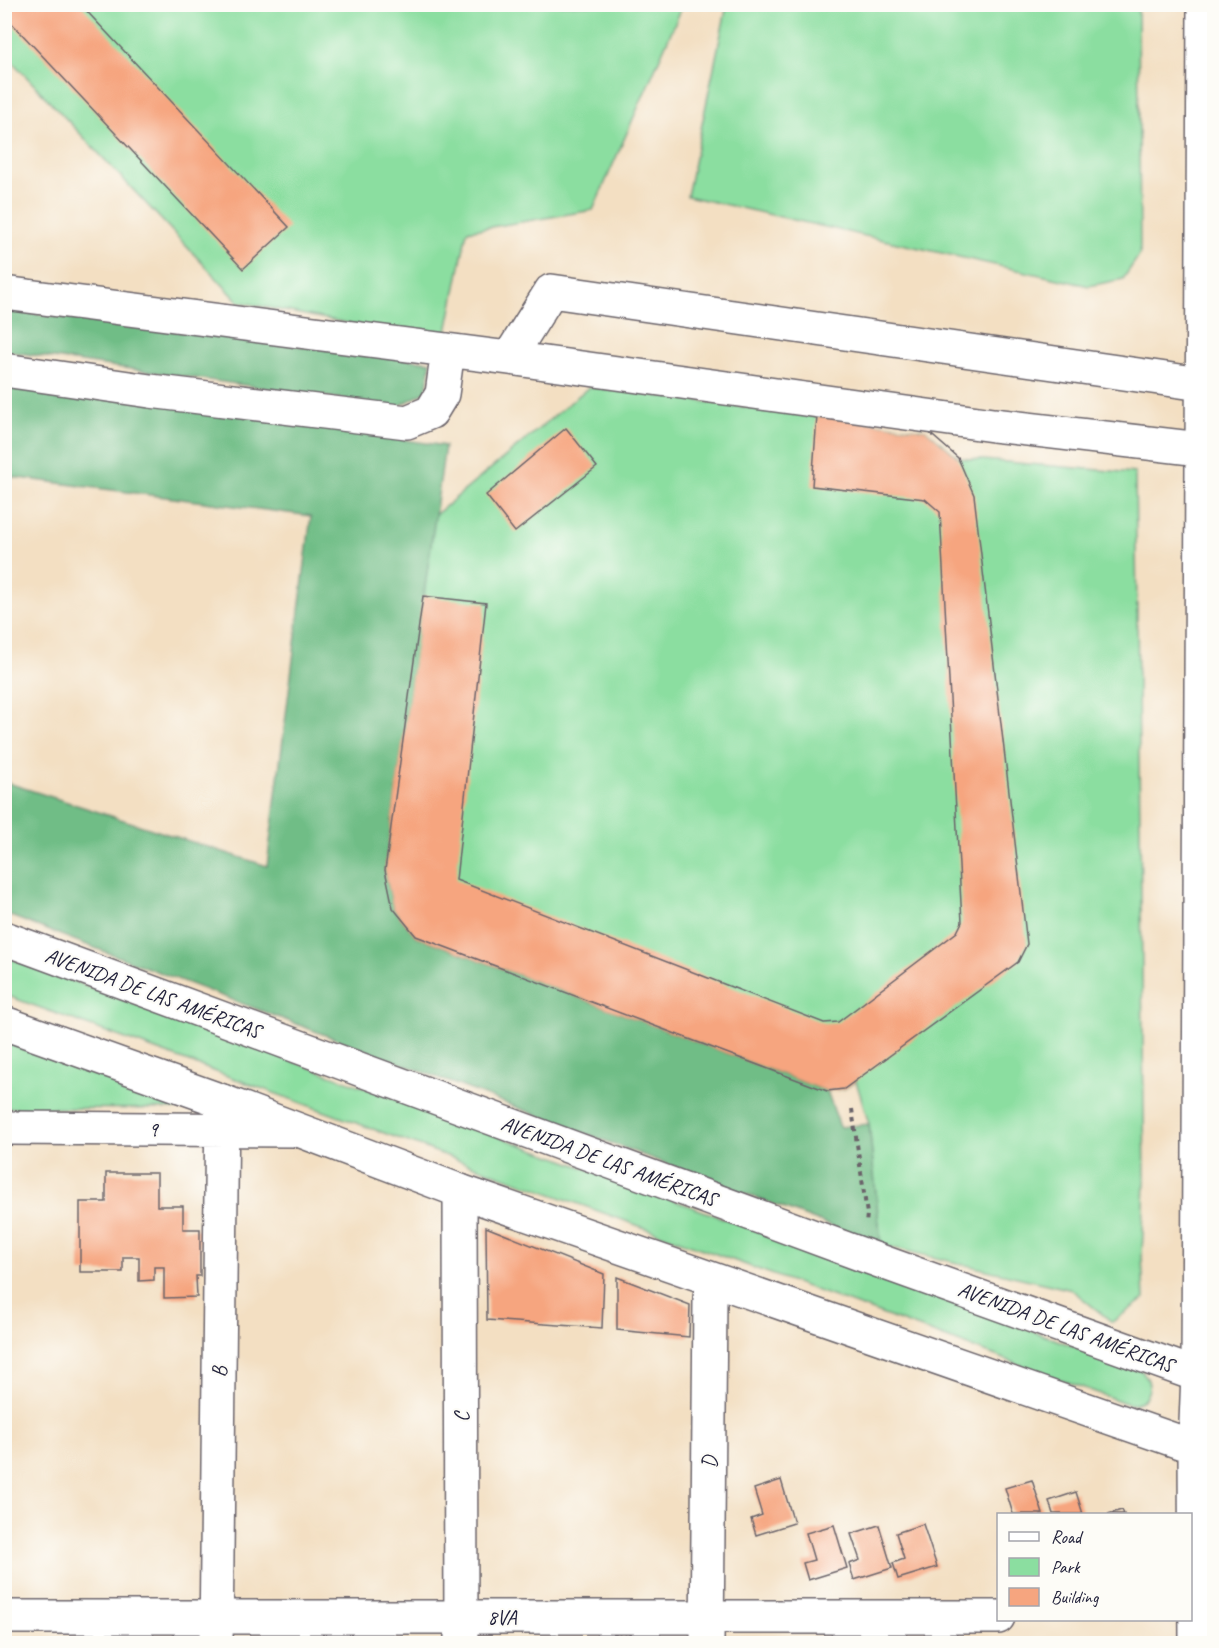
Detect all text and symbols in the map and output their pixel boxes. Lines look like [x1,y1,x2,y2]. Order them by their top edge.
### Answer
street label: AVENIDA DE LAS AMÉRICAS [42,942,267,1045]
street label: AVENIDA DE LAS AMÉRICAS [498,1110,723,1213]
street label: 9 [148,1116,159,1142]
street label: AVENIDA DE LAS AMÉRICAS [955,1276,1180,1379]
street label: B [206,1364,232,1378]
street label: C [448,1410,474,1422]
street label: D [696,1454,722,1468]
legend [997,1513,1192,1621]
text: Road [1051,1526,1084,1548]
text: Park [1051,1556,1081,1578]
text: Building [1051,1586,1100,1608]
street label: 8VA [487,1604,518,1630]

